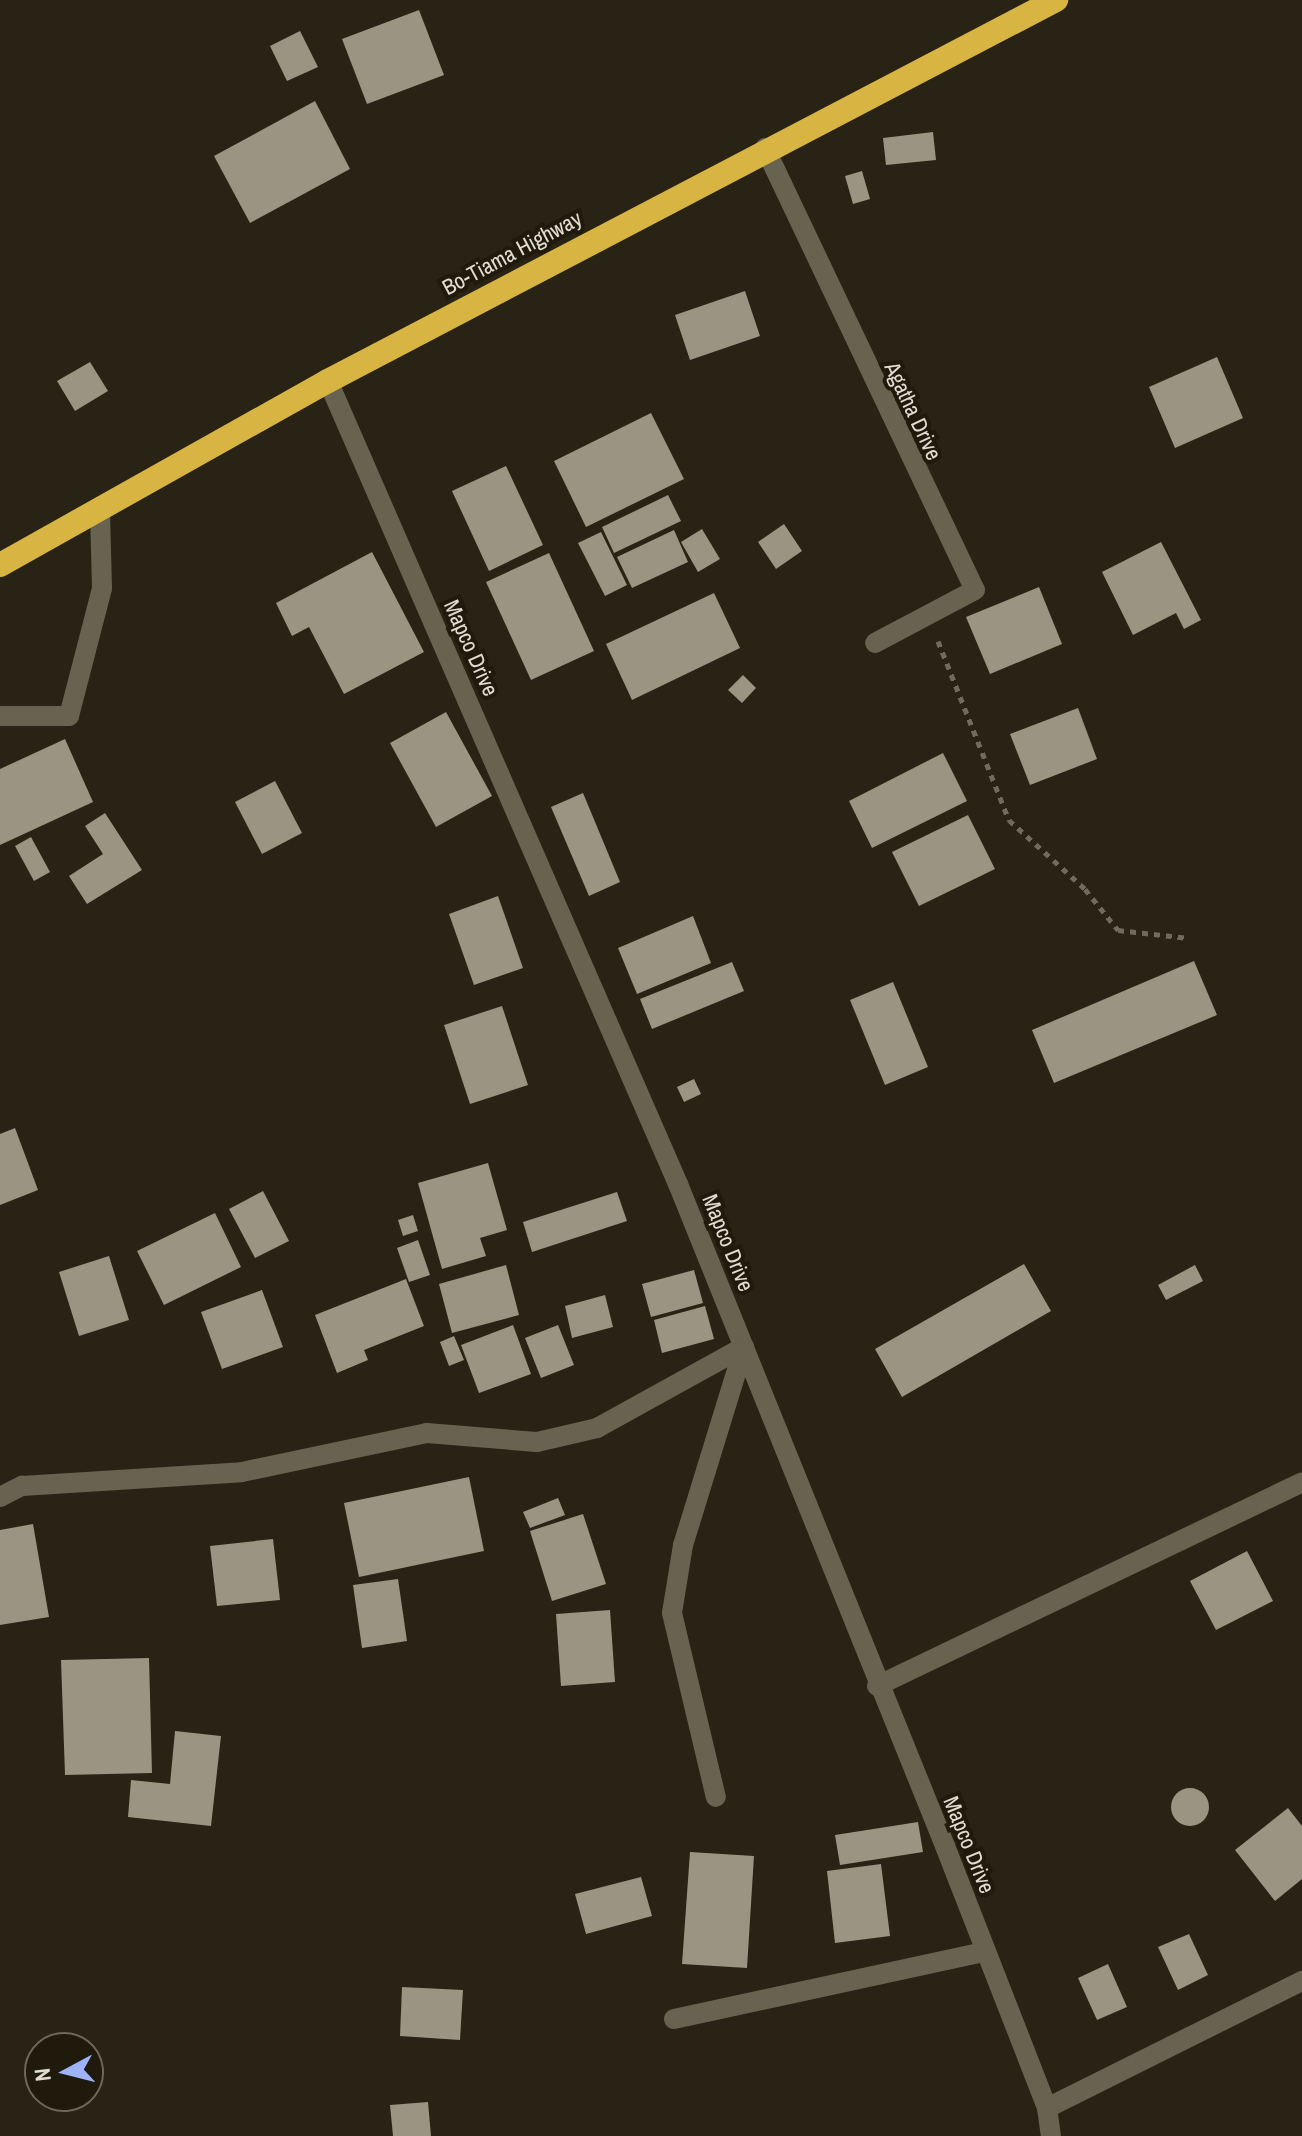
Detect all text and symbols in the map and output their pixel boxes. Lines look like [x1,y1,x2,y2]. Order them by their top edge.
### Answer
street label: Bo-Tiama Highway [438,205,586,301]
street label: Agatha Drive [879,358,947,464]
street label: Mapco Drive [438,596,504,700]
street label: Mapco Drive [697,1191,759,1295]
street label: Mapco Drive [938,1793,1000,1897]
north arrow [24,2032,104,2112]
text: N [26,2066,58,2083]

